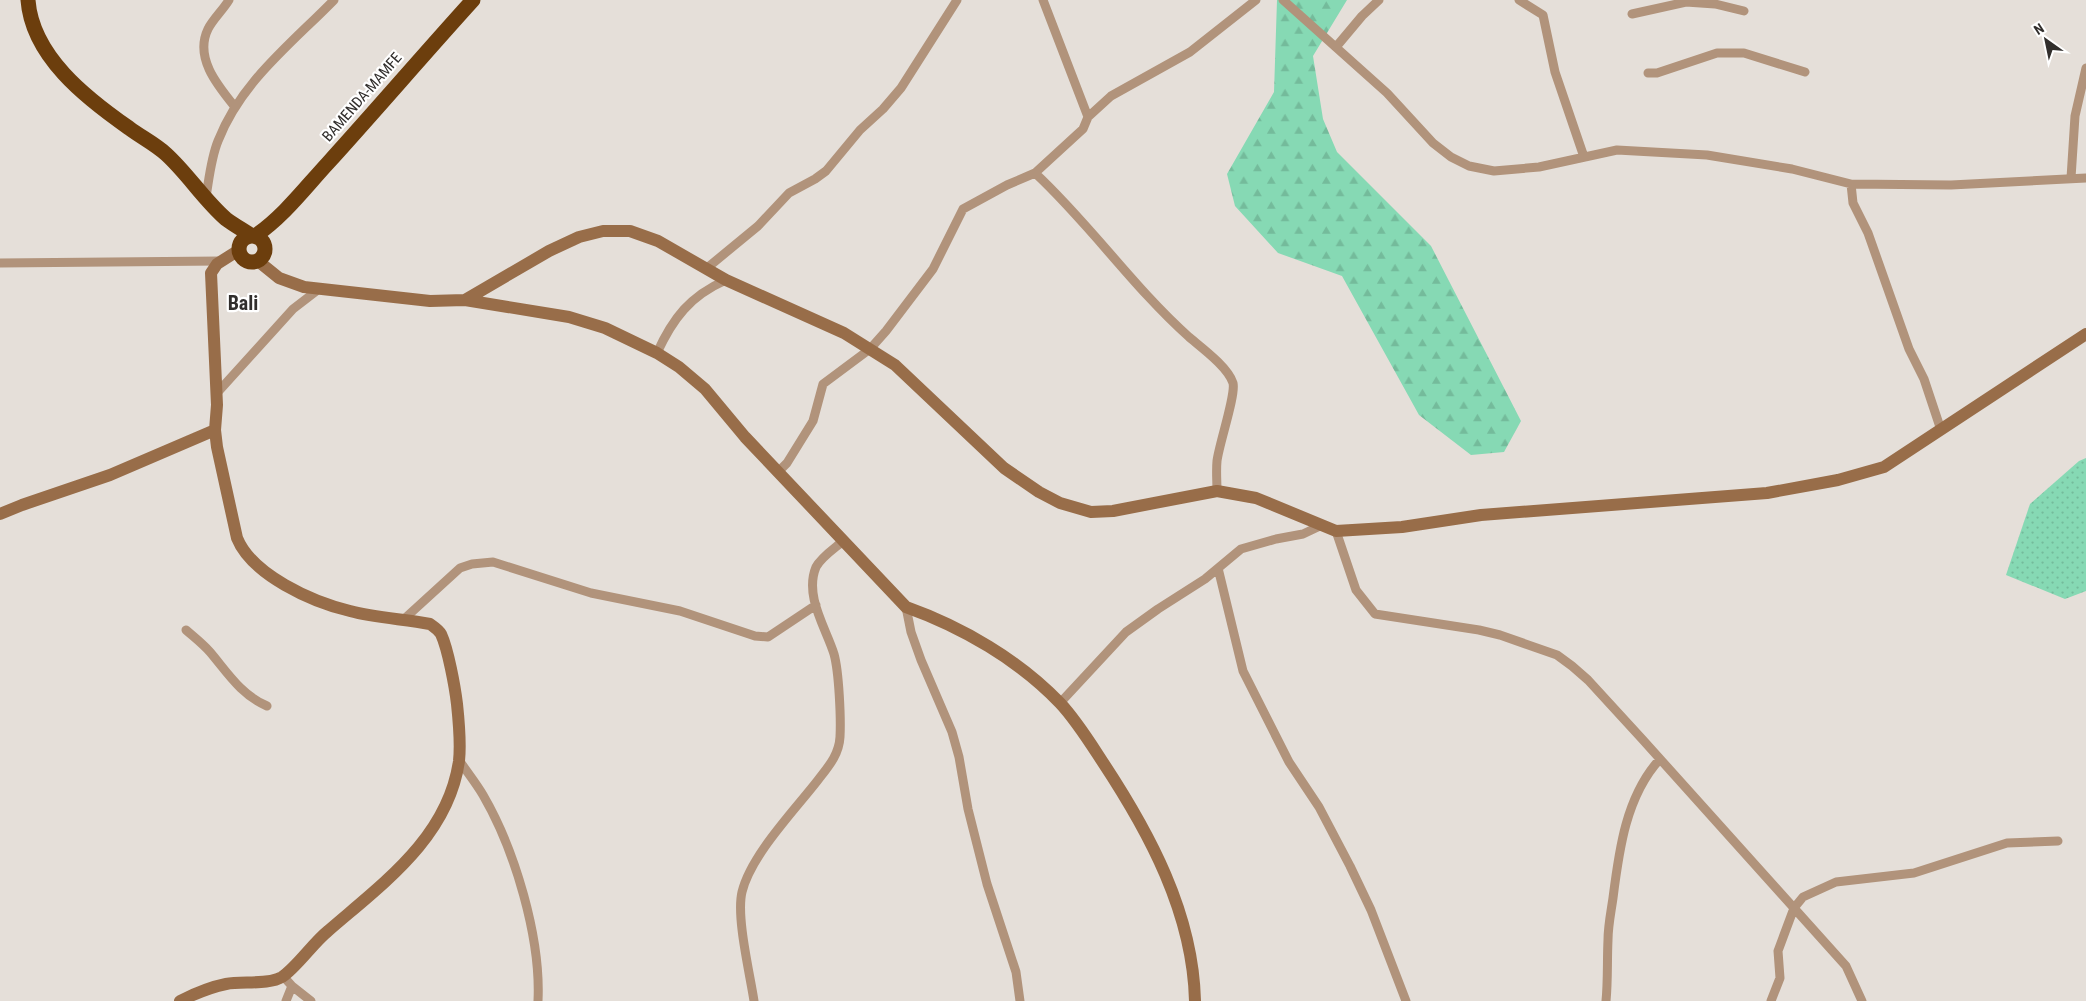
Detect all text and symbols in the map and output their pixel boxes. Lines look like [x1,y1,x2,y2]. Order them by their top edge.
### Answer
north arrow [2021,15,2071,65]
text: N [2031,20,2047,38]
street label: BAMENDA-MAMFE [319,49,405,145]
district label: Bali [228,291,258,315]

